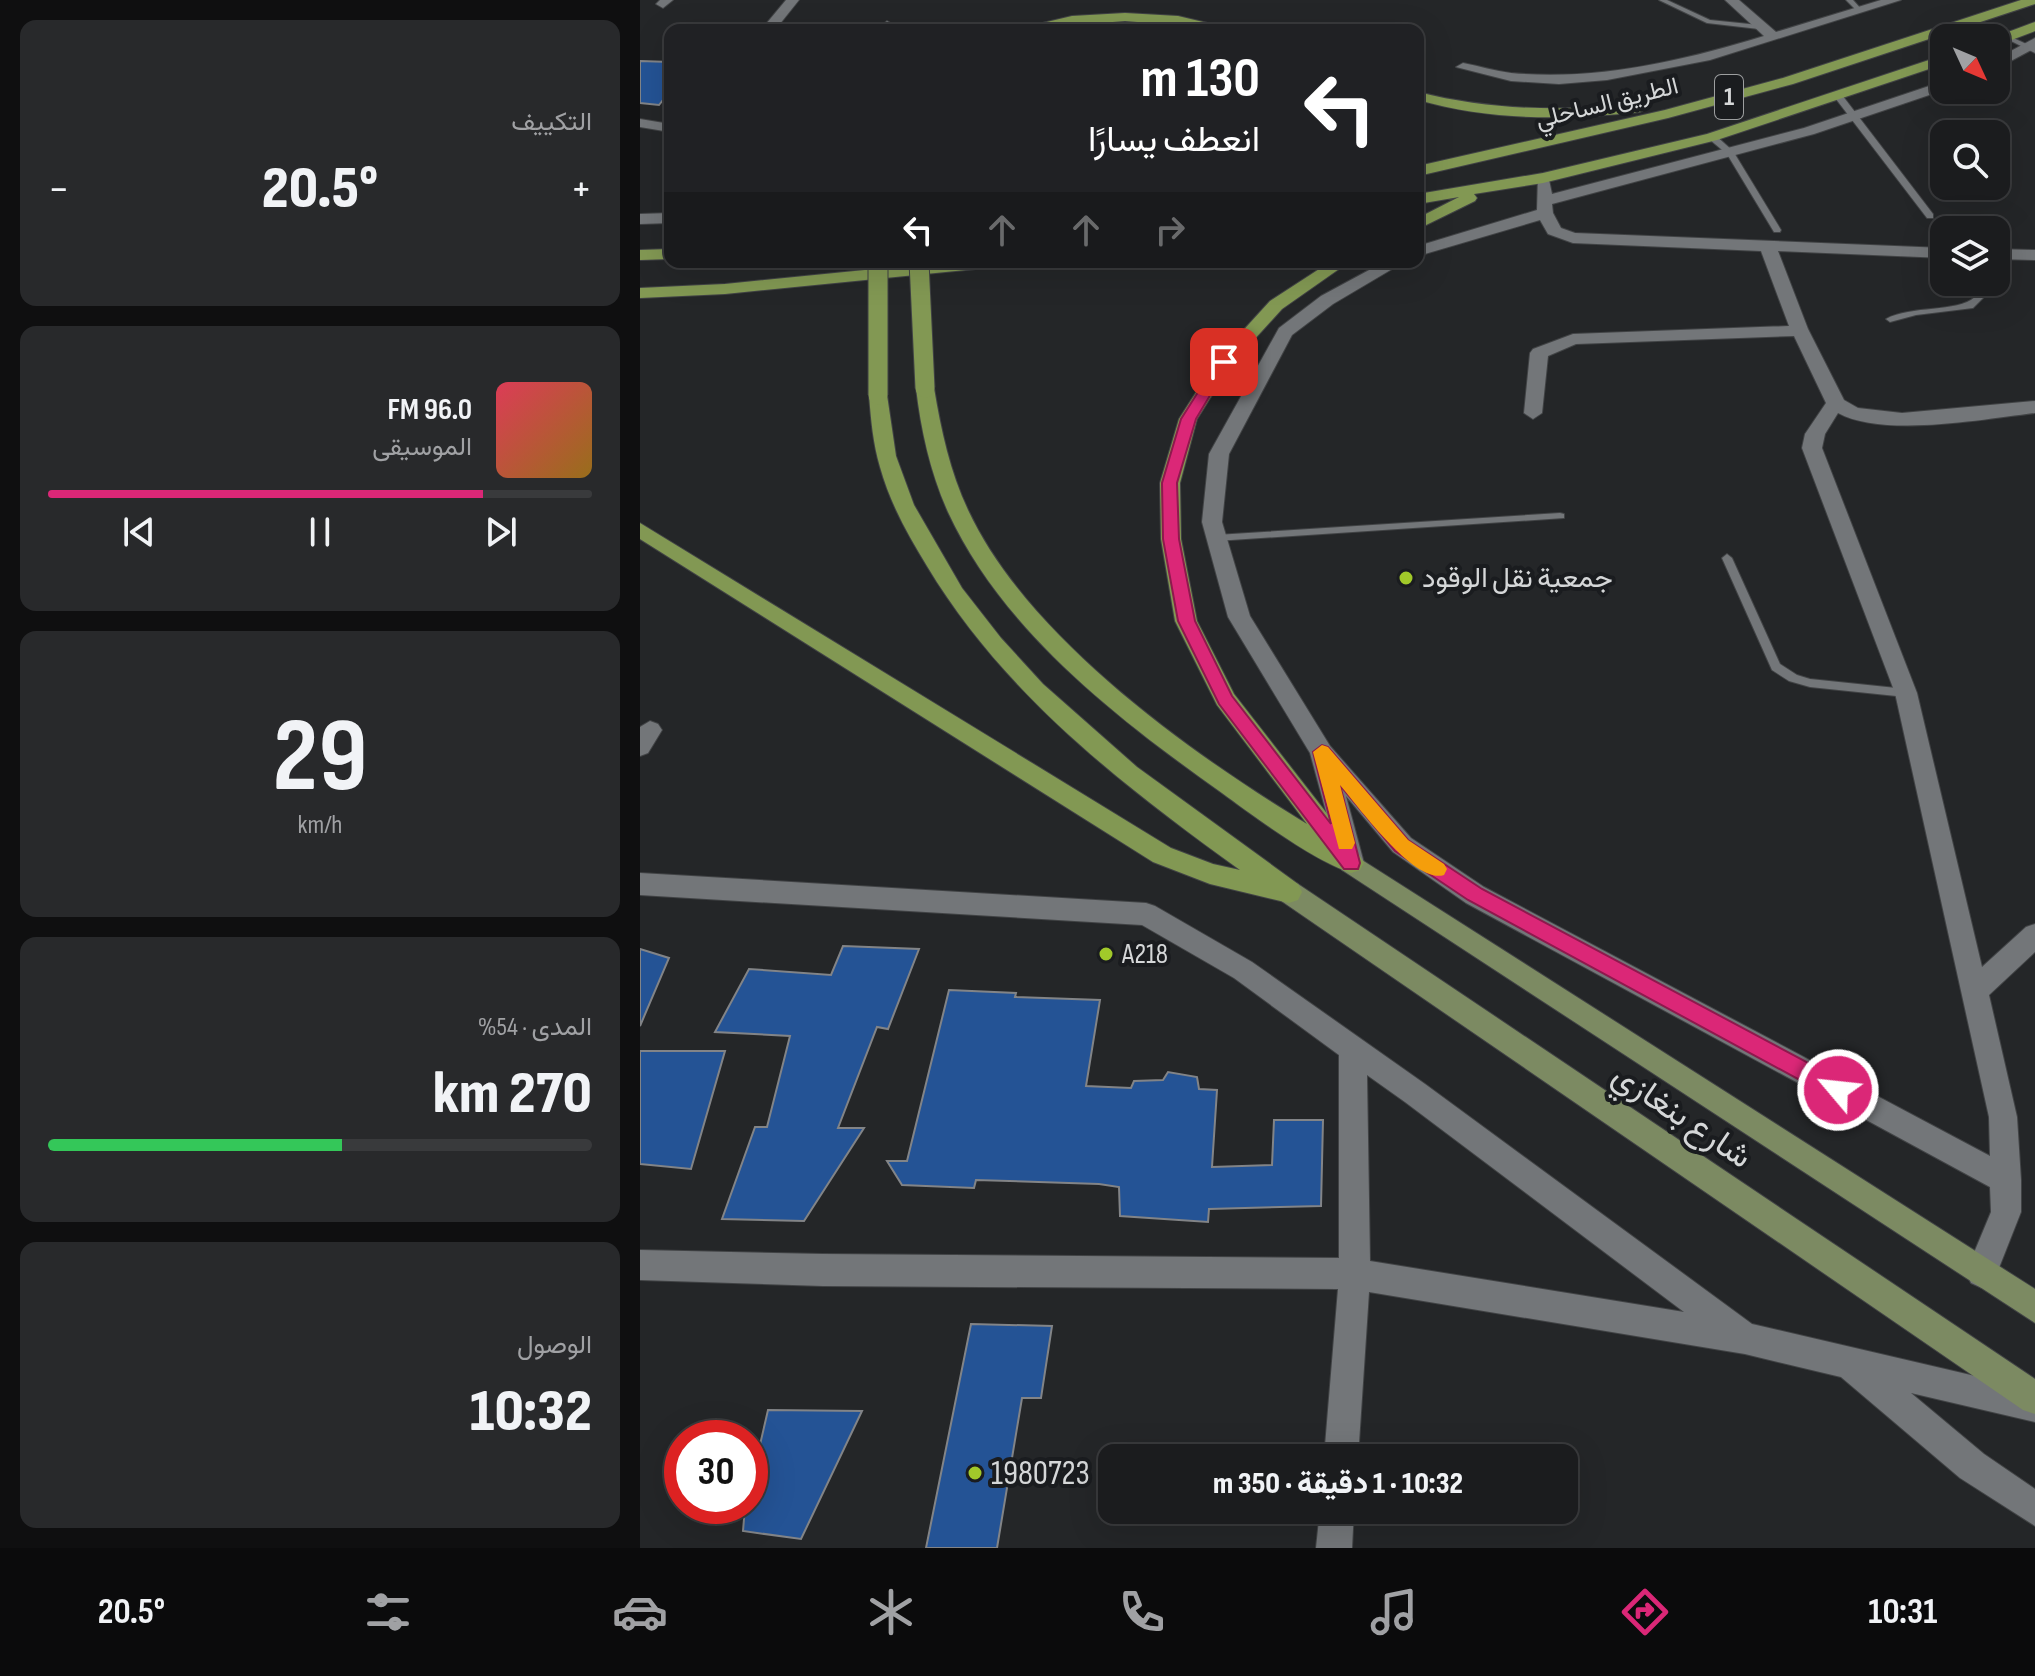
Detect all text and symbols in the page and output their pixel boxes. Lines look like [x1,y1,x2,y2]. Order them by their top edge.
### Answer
north arrow [1930,24,2010,104]
map controls [1930,24,2010,296]
text: 130 m [1140,46,1260,113]
icon: left [1288,56,1392,160]
street label: الطريق الساحلي [1533,71,1682,139]
road number: 1 [1715,75,1743,119]
text: التكييف [511,107,592,138]
text: انعطف يسارًا [1088,119,1260,162]
button: search [1930,120,2010,200]
text: 20.5° [262,153,378,225]
text: − [48,163,70,216]
text: + [570,163,592,216]
icon: left [896,208,940,252]
icon: ahead [980,208,1024,252]
icon: ahead [1064,208,1108,252]
icon: right [1148,208,1192,252]
button: layers [1930,216,2010,296]
pin [1190,328,1258,396]
icon: arrive [1202,340,1246,384]
text: 96.0 FM [387,392,472,428]
text: الموسيقى [372,432,472,463]
icon: previous [117,510,161,554]
icon: pause [298,510,342,554]
icon: next [479,510,523,554]
place label: جمعية نقل الوقود [1422,562,1613,595]
marker: جمعية نقل الوقود [1397,569,1415,587]
text: 29 [273,695,367,820]
text: km/h [298,810,342,841]
place label: A218 [1121,938,1168,971]
marker: A218 [1097,945,1115,963]
text: المدى · 54% [478,1012,592,1043]
position arrow [1796,1048,1880,1132]
street label: شارع بنغازي [1601,1054,1759,1182]
text: 270 km [433,1058,592,1130]
text: الوصول [517,1330,592,1361]
text: 10:32 [470,1376,592,1448]
speed limit sign: 30 [664,1420,768,1524]
place label: 1980723 [991,1453,1090,1494]
marker: 1980723 [966,1464,984,1482]
text: 10:32 · 1 دقيقة · 350 m [1213,1466,1463,1502]
icon: filters [360,1584,416,1640]
icon: car [612,1584,668,1640]
icon: climate [863,1584,919,1640]
icon: phone [1114,1584,1170,1640]
icon: music [1366,1584,1422,1640]
icon: directions [1617,1584,1673,1640]
text: 20.5° [98,1591,165,1634]
text: 10:31 [1868,1591,1937,1634]

